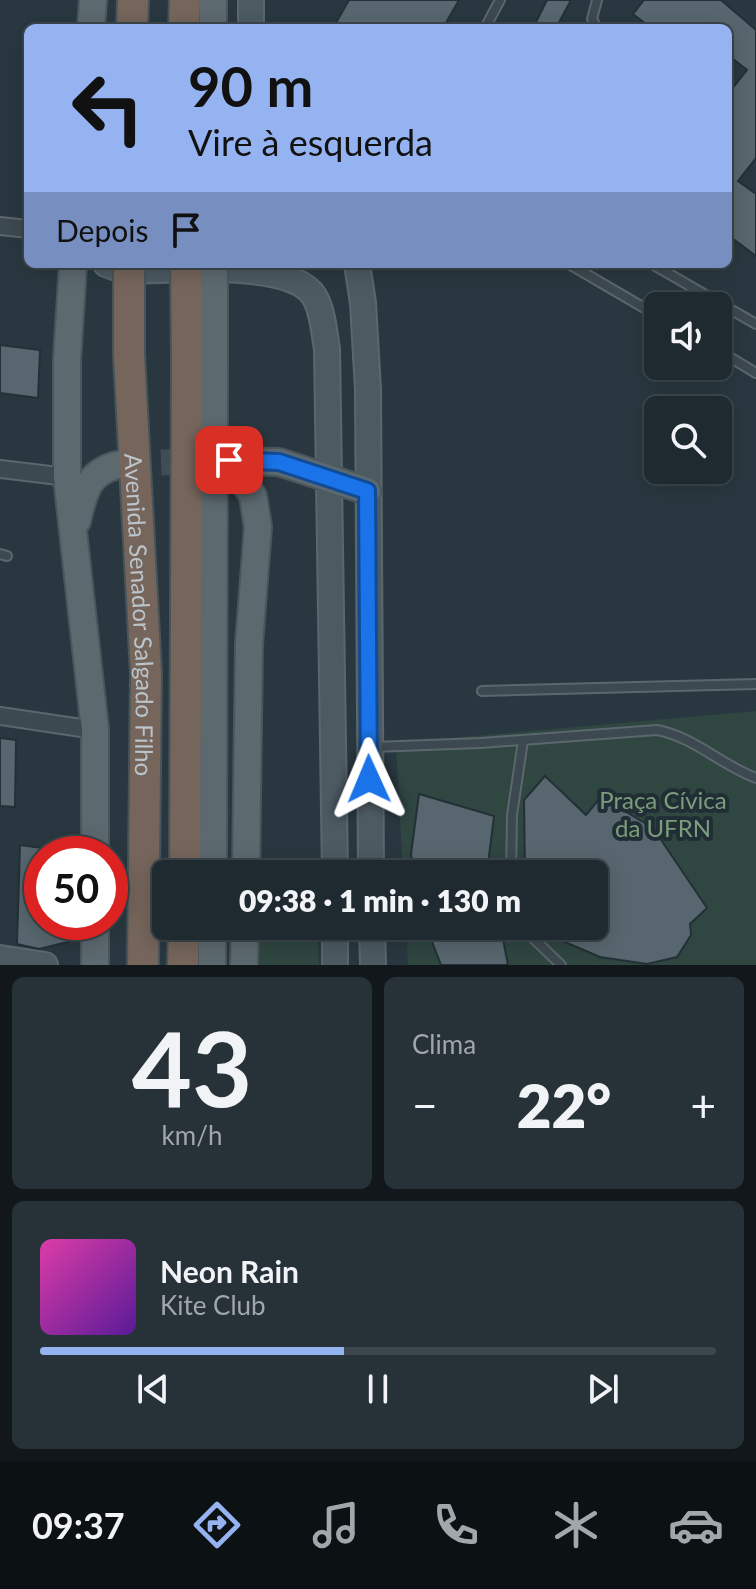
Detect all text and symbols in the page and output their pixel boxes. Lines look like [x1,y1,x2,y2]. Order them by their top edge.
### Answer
text: 90 m [188,52,313,119]
icon: left [56,56,160,160]
text: Vire à esquerda [188,120,433,164]
icon: arrive [164,208,208,252]
text: Depois [56,212,148,248]
map controls [644,292,732,484]
button: sound [644,292,732,380]
button: search [644,396,732,484]
pin [195,426,263,494]
icon: arrive [207,438,251,482]
street label: Avenida Senador Salgado Filho [120,452,161,776]
position arrow [327,737,411,821]
park label: Praça Cívica da UFRN [599,785,727,842]
speed limit sign: 50 [24,836,128,940]
text: 09:38 · 1 min · 130 m [239,882,521,918]
text: 43 [132,1004,252,1129]
text: Clima [412,1028,476,1060]
text: 22° [517,1069,611,1141]
text: − [412,1079,438,1131]
text: + [690,1079,716,1131]
text: km/h [162,1119,222,1151]
text: Neon Rain [160,1253,299,1289]
text: Kite Club [160,1289,266,1321]
icon: previous [131,1367,175,1411]
icon: pause [356,1367,400,1411]
icon: next [581,1367,625,1411]
icon: directions [189,1497,245,1553]
icon: music [308,1497,364,1553]
icon: phone [428,1497,484,1553]
icon: climate [548,1497,604,1553]
icon: car [668,1497,724,1553]
text: 09:37 [32,1503,125,1547]

